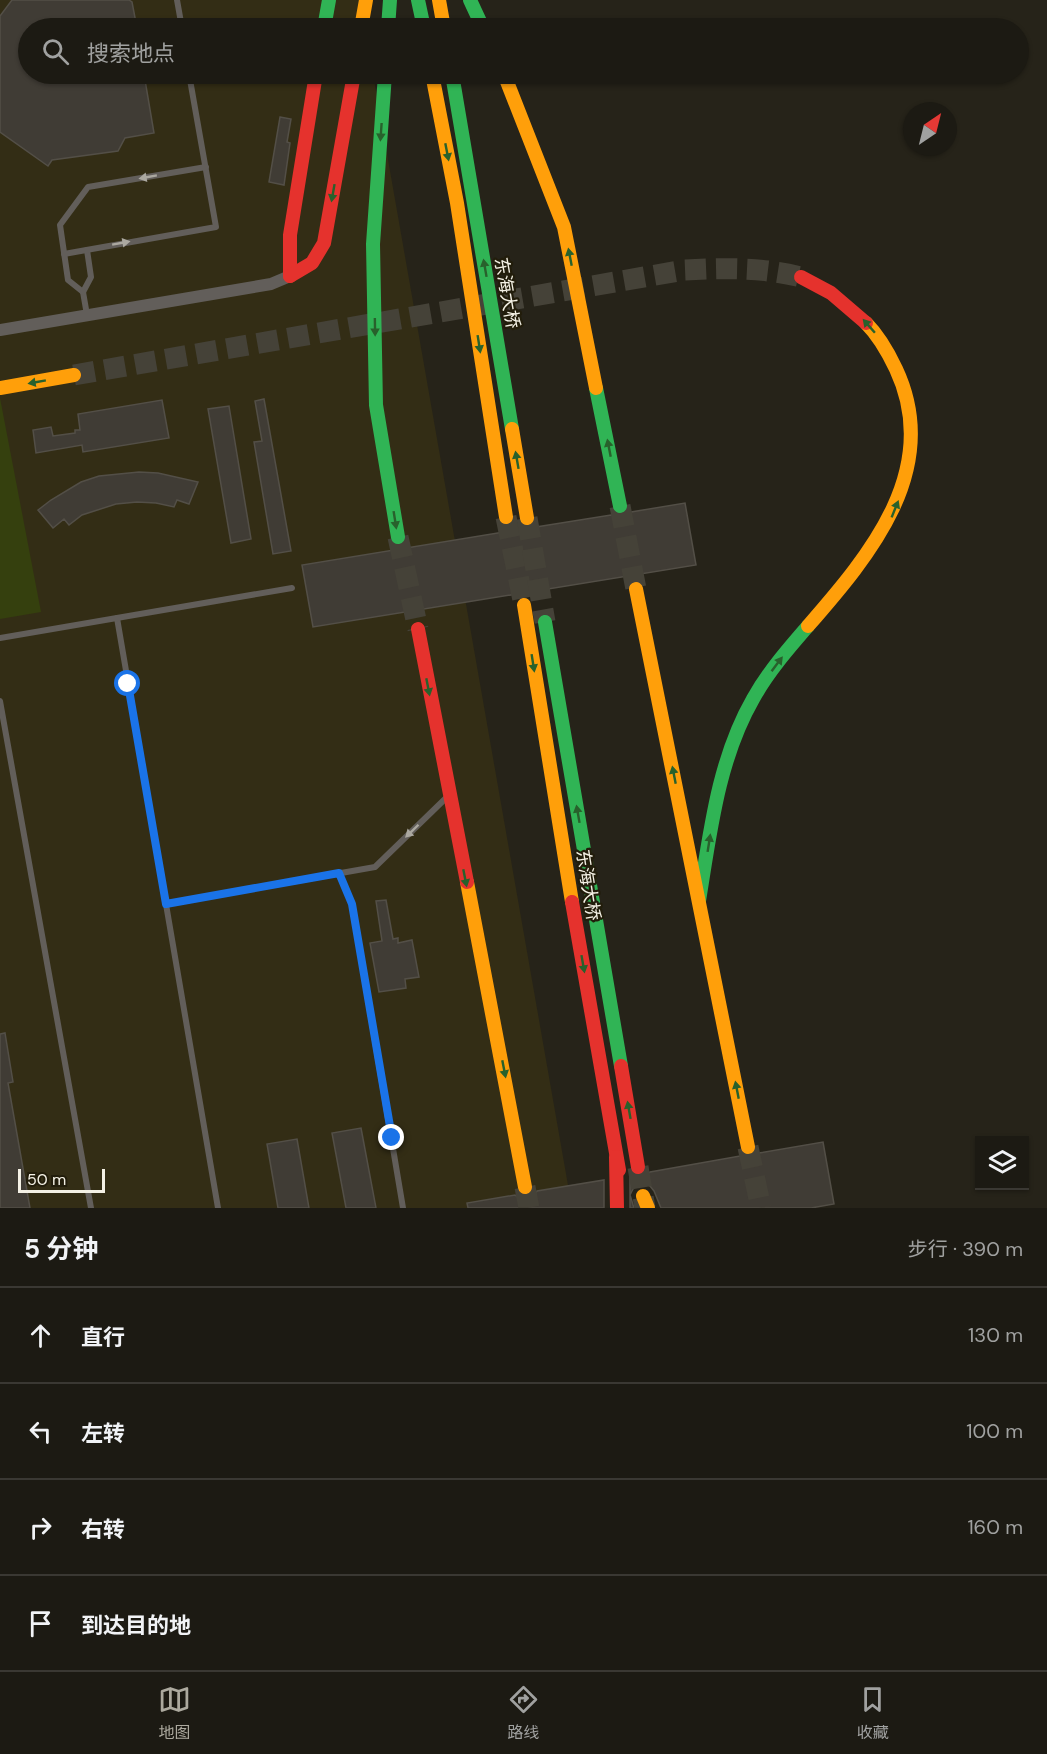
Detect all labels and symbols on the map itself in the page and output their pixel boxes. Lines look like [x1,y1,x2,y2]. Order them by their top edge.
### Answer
north arrow [903,102,957,156]
one-way arrow [376,122,386,141]
one-way arrow [443,142,452,161]
one-way arrow [138,173,157,182]
one-way arrow [328,184,337,203]
one-way arrow [112,239,131,248]
one-way arrow [565,247,574,266]
street label: 东海大桥 [489,255,525,331]
one-way arrow [480,258,489,277]
one-way arrow [370,317,380,336]
one-way arrow [863,319,876,334]
one-way arrow [475,334,484,353]
one-way arrow [27,377,46,386]
one-way arrow [604,439,613,458]
one-way arrow [513,451,522,470]
one-way arrow [890,499,900,517]
one-way arrow [391,511,400,530]
one-way arrow [529,653,538,672]
one-way arrow [771,656,783,671]
route start [114,670,140,696]
one-way arrow [424,677,433,696]
one-way arrow [668,766,678,784]
one-way arrow [573,804,582,823]
one-way arrow [405,824,420,837]
one-way arrow [704,834,713,853]
street label: 东海大桥 [571,848,605,922]
one-way arrow [461,869,471,887]
one-way arrow [579,955,588,974]
one-way arrow [500,1060,509,1079]
one-way arrow [732,1080,741,1099]
one-way arrow [624,1100,633,1119]
route end [378,1124,404,1150]
scale bar [18,1166,105,1194]

